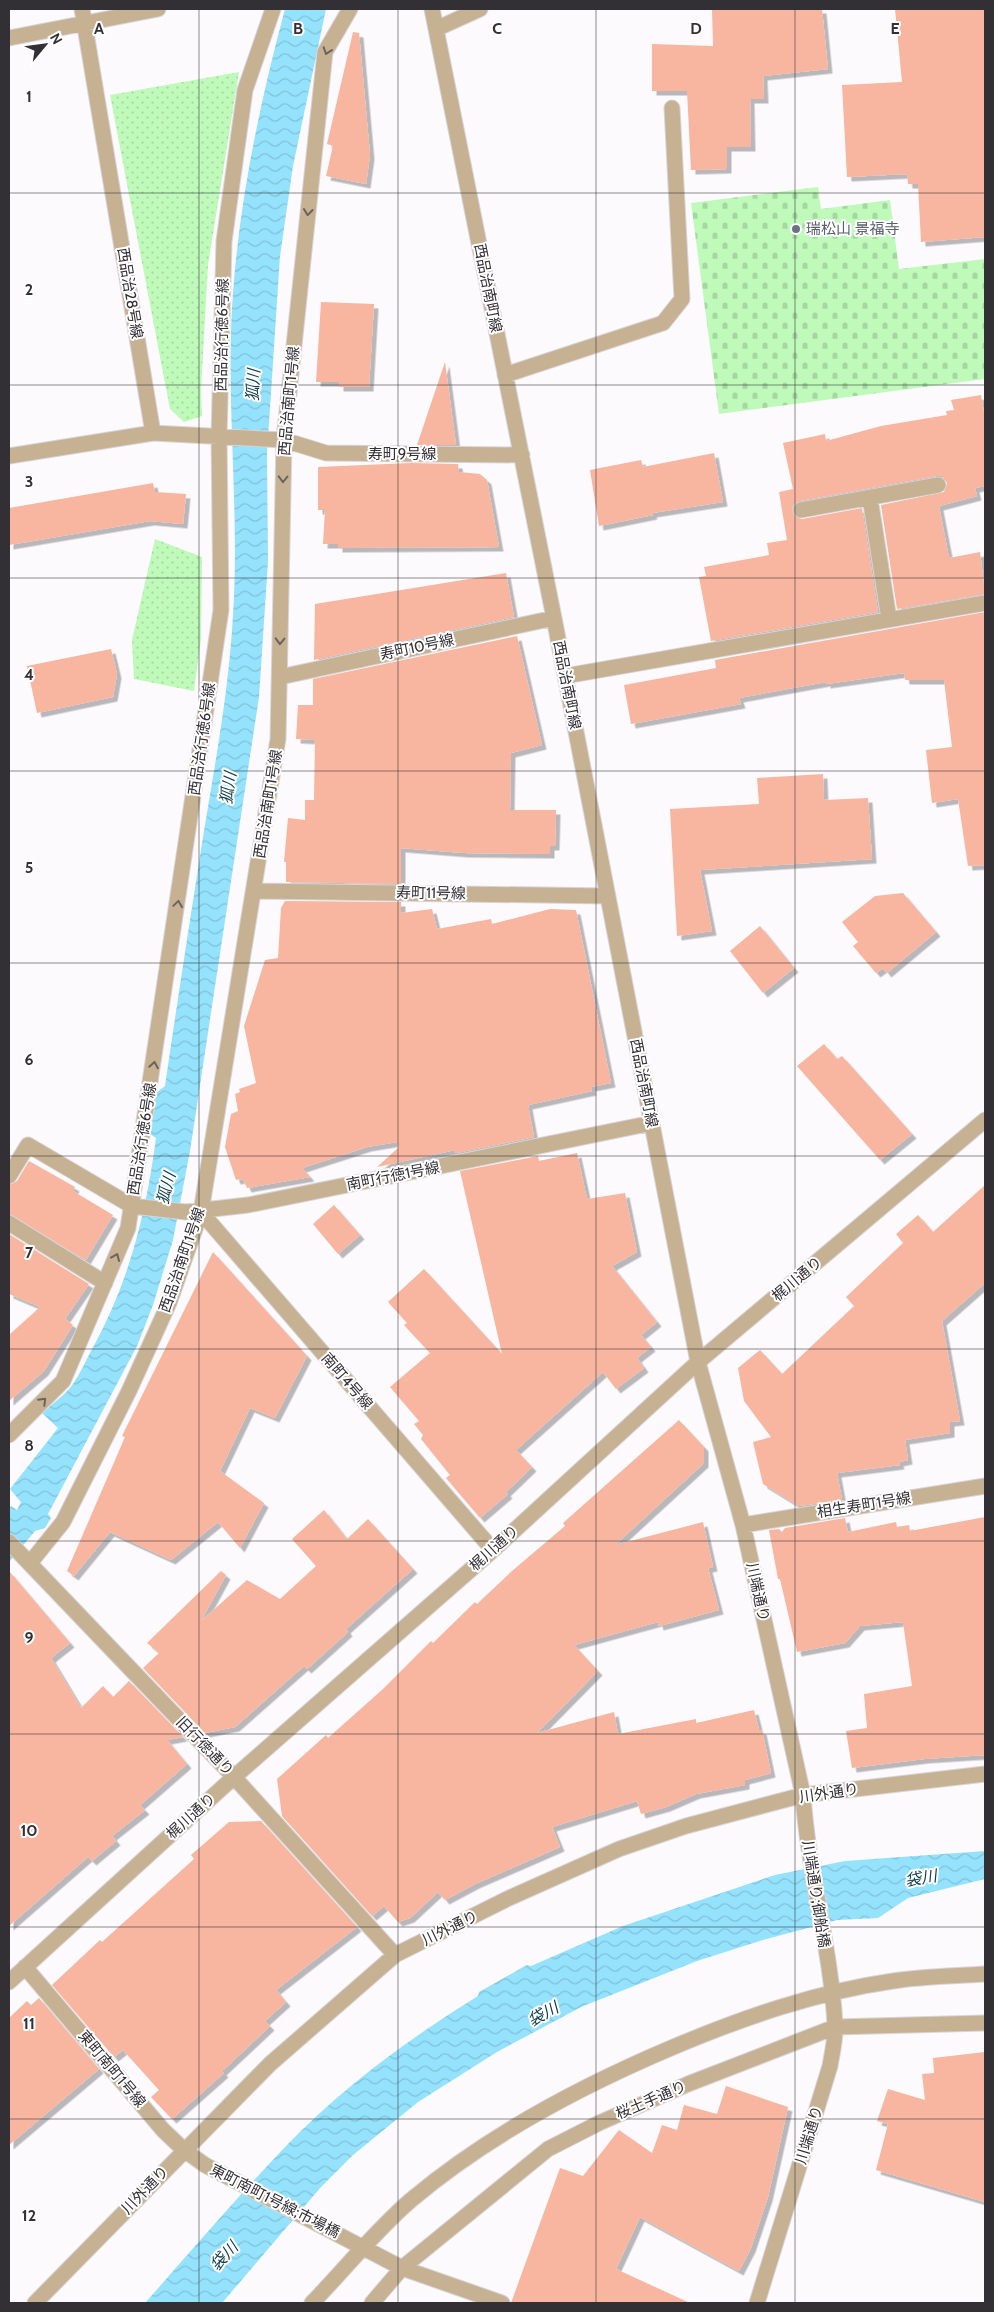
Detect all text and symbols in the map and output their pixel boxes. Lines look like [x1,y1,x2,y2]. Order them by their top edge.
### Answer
text: A [94,19,104,38]
text: B [293,19,303,38]
text: C [492,19,502,38]
text: D [690,19,702,38]
text: E [890,19,900,38]
north arrow [20,20,70,70]
text: N [46,30,67,47]
one-way arrow [323,46,333,55]
text: 1 [26,87,32,106]
one-way arrow [303,209,314,217]
place label: 瑞松山 景福寺 [806,220,899,238]
marker: 瑞松山 景福寺 [790,223,802,235]
street label: 西品治南町線 [471,242,505,334]
street label: 西品治28号線 [114,246,146,340]
street label: 西品治行徳6号線 [212,278,232,392]
text: 2 [25,280,33,299]
street label: 西品治南町1号線 [275,345,303,457]
water label: 狐川 [243,367,263,401]
street label: 寿町9号線 [368,445,436,463]
text: 3 [25,472,33,491]
one-way arrow [278,475,289,483]
street label: 寿町10号線 [378,630,456,664]
one-way arrow [275,638,285,645]
street label: 西品治南町線 [550,639,584,731]
text: 4 [24,665,34,684]
street label: 西品治行徳6号線 [185,682,219,796]
street label: 西品治南町1号線 [251,748,285,860]
water label: 狐川 [216,769,240,805]
text: 5 [25,858,33,877]
street label: 寿町11号線 [396,883,466,903]
one-way arrow [172,899,183,907]
street label: 西品治南町線 [627,1037,661,1129]
text: 6 [25,1050,34,1069]
one-way arrow [148,1060,158,1069]
street label: 西品治行徳6号線 [124,1082,160,1196]
street label: 南町行徳1号線 [345,1158,441,1194]
water label: 狐川 [153,1168,180,1206]
street label: 西品治南町1号線 [156,1205,208,1315]
text: 7 [25,1243,34,1262]
street label: 梶川通り [768,1253,826,1305]
one-way arrow [110,1254,120,1262]
street label: 南町4号線 [318,1349,376,1413]
one-way arrow [38,1398,47,1407]
text: 8 [24,1436,34,1455]
street label: 相生寿町1号線 [816,1489,912,1521]
street label: 梶川通り [466,1521,522,1575]
street label: 川端通り [743,1561,773,1623]
text: 9 [25,1628,34,1647]
street label: 旧行徳通り [172,1713,238,1779]
street label: 川外通り [798,1780,860,1806]
street label: 梶川通り [163,1789,219,1843]
text: 10 [20,1821,38,1840]
street label: 川端通り;御船橋 [799,1839,833,1949]
water label: 袋川 [904,1866,940,1890]
street label: 川外通り [419,1907,481,1949]
water label: 袋川 [524,1997,563,2030]
text: 11 [23,2014,35,2033]
street label: 東町南町1号線 [75,2027,149,2111]
street label: 桜土手通り [613,2077,689,2123]
street label: 川端通り [792,2104,826,2166]
street label: 東町南町1号線;市場橋 [207,2160,343,2242]
street label: 川外通り [118,2162,172,2218]
text: 12 [22,2206,36,2225]
water label: 袋川 [206,2236,243,2274]

